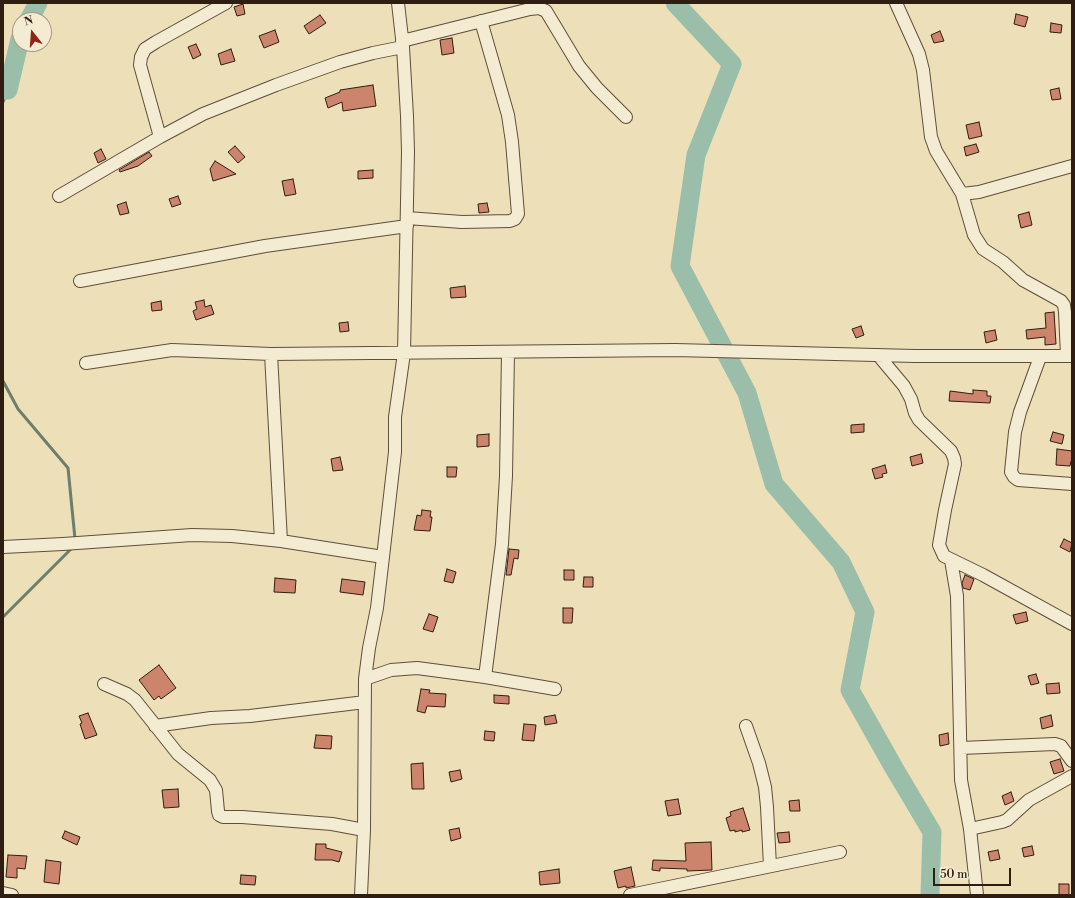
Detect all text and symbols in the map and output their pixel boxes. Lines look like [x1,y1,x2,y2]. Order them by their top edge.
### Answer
north arrow [12,12,52,52]
text: N [23,14,35,29]
scale bar [935,860,1013,886]
text: 50 m [940,867,968,882]

